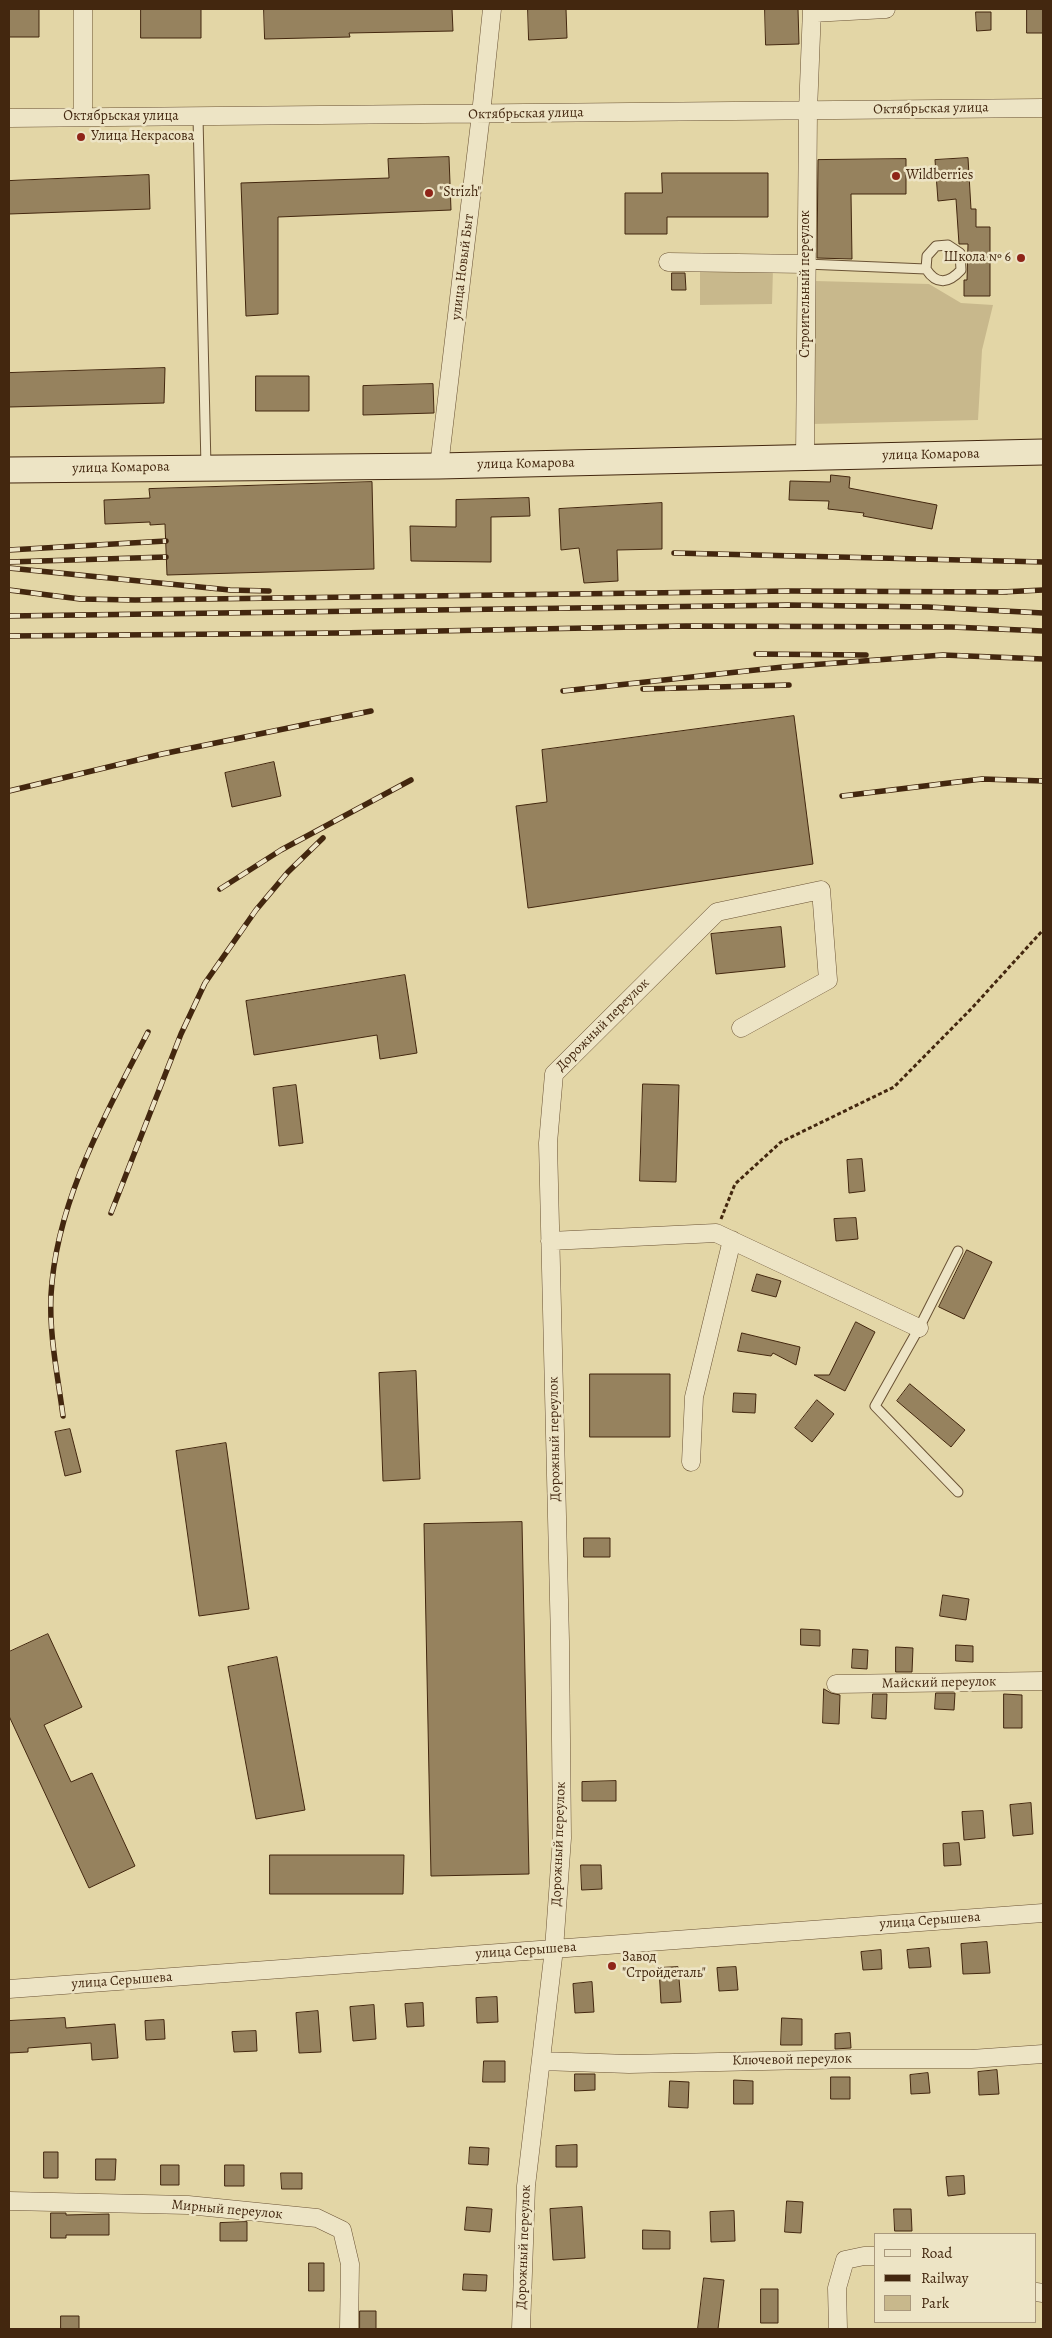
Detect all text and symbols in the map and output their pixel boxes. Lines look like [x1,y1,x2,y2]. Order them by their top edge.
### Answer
street label: Октябрьская улица [873,100,989,118]
street label: Октябрьская улица [468,105,584,123]
street label: Октябрьская улица [63,109,179,125]
place label: Улица Некрасова [91,129,194,145]
marker: Улица Некрасова [75,131,87,143]
place label: Wildberries [906,168,973,184]
marker: Wildberries [890,170,902,182]
place label: "Strizh" [439,185,481,201]
marker: "Strizh" [423,187,435,199]
street label: Строительный переулок [798,210,814,358]
street label: улица Новый Быт [448,213,478,321]
place label: Школа № 6 [943,250,1011,266]
marker: Школа № 6 [1015,252,1027,264]
street label: улица Комарова [882,446,980,464]
street label: улица Комарова [477,455,575,473]
street label: улица Комарова [72,459,170,477]
street label: Дорожный переулок [553,975,653,1075]
street label: Дорожный переулок [546,1376,564,1502]
street label: Майский переулок [882,1674,996,1692]
street label: Дорожный переулок [548,1781,570,1907]
street label: улица Серышева [879,1909,981,1933]
street label: улица Серышева [475,1939,577,1963]
place label: Завод "Стройдеталь" [622,1950,706,1982]
marker: Завод "Стройдеталь" [606,1960,618,1972]
street label: улица Серышева [71,1969,173,1993]
street label: Ключевой переулок [732,2051,852,2069]
street label: Дорожный переулок [513,2184,535,2310]
street label: Мирный переулок [171,2197,283,2223]
legend [874,2233,1037,2323]
text: Road [921,2243,952,2263]
text: Railway [921,2268,968,2288]
text: Park [921,2293,949,2313]

